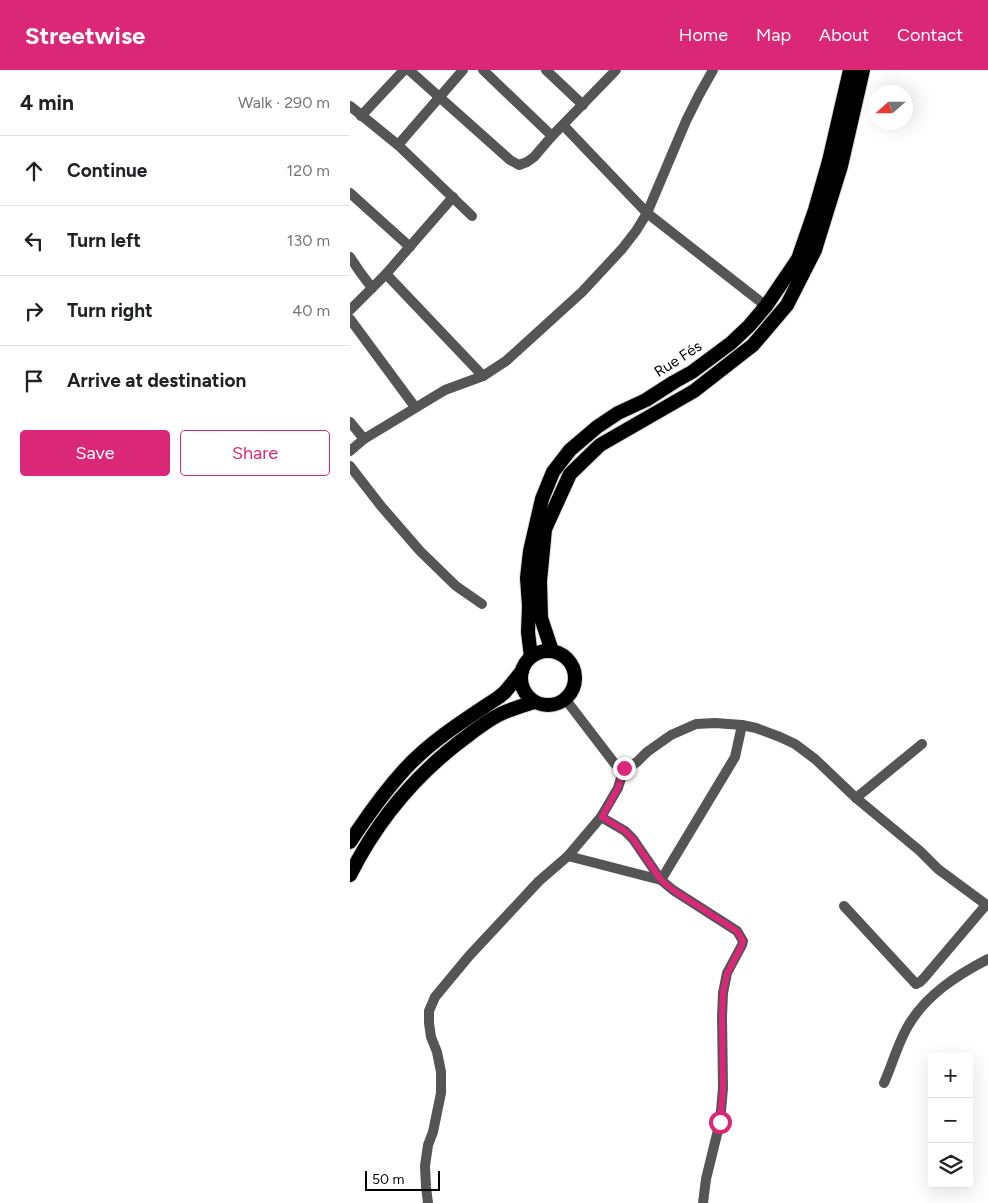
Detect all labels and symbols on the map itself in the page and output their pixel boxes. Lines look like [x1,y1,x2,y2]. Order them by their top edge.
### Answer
north arrow [868,85,913,130]
street label: Rue Fés [651,337,705,381]
route end [613,757,636,780]
route start [709,1111,732,1134]
scale bar [365,1168,440,1191]

